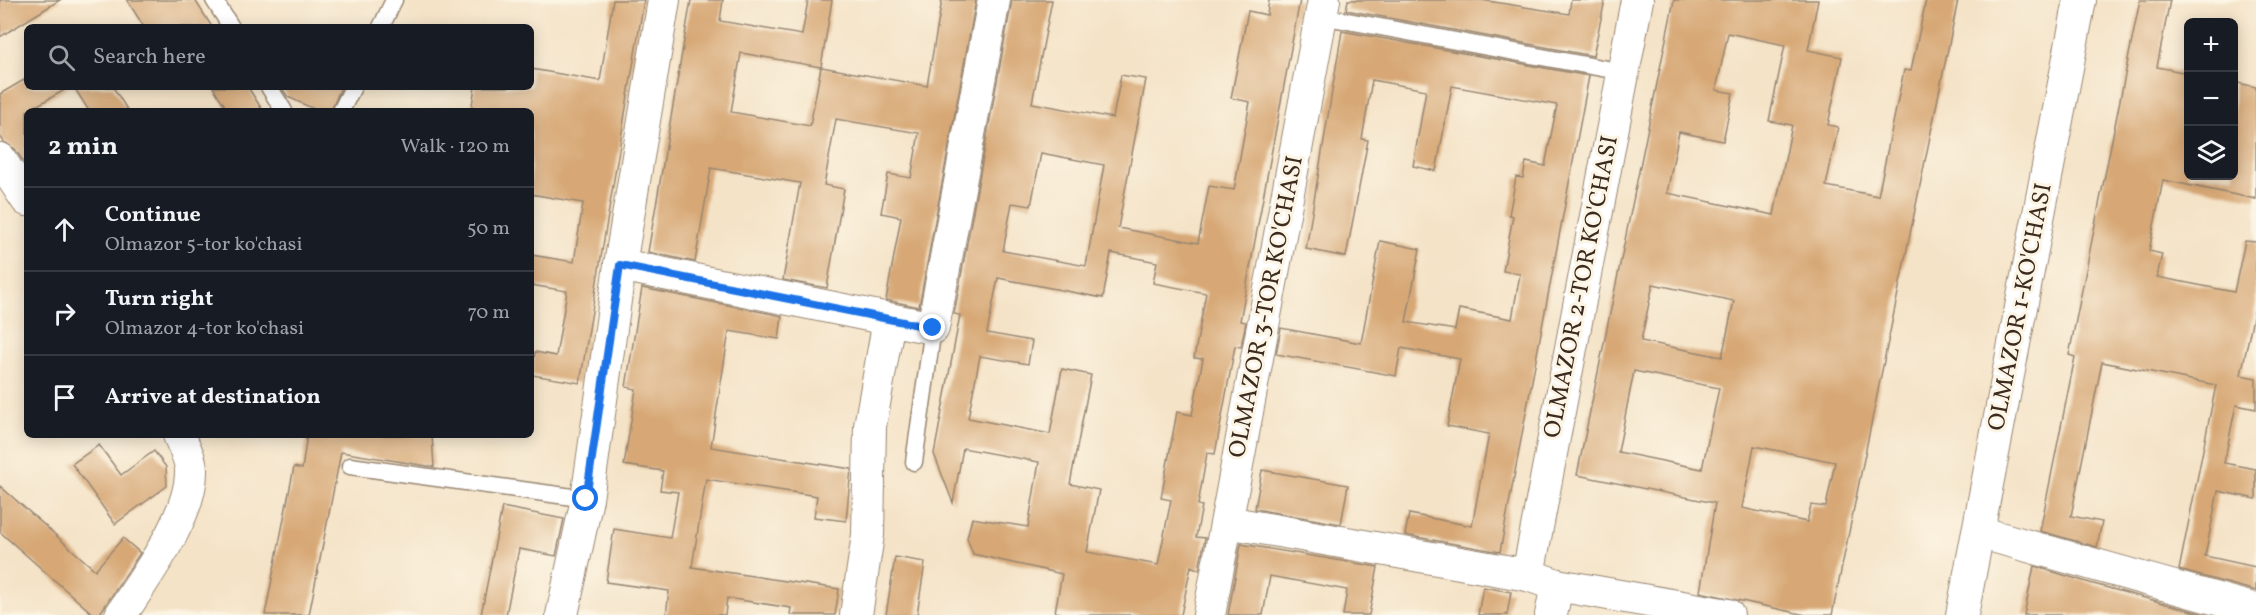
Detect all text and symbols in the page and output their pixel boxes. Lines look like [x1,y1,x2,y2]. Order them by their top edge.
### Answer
map controls [2184,18,2238,180]
button: + [2184,18,2238,72]
search box [24,24,534,90]
icon: search [45,41,78,74]
text: Search here [93,42,206,73]
button: − [2184,72,2238,126]
button: layers [2184,126,2238,180]
text: 2 min [48,129,118,165]
text: Walk · 120 m [401,133,510,161]
street label: OLMAZOR 2-TOR KO'CHASI [1536,133,1628,441]
street label: OLMAZOR 3-TOR KO'CHASI [1221,153,1313,461]
street label: OLMAZOR 1-KO'CHASI [1980,180,2062,434]
text: Continue [105,200,201,231]
icon: ahead [48,213,81,246]
text: 50 m [467,215,510,243]
text: Olmazor 5-tor ko'chasi [105,231,302,259]
text: Turn right [105,284,213,315]
icon: right [48,297,81,330]
text: 70 m [467,299,510,327]
route end [919,314,945,340]
text: Olmazor 4-tor ko'chasi [105,315,304,343]
icon: arrive [48,381,81,414]
text: Arrive at destination [105,382,321,413]
route start [572,485,598,511]

